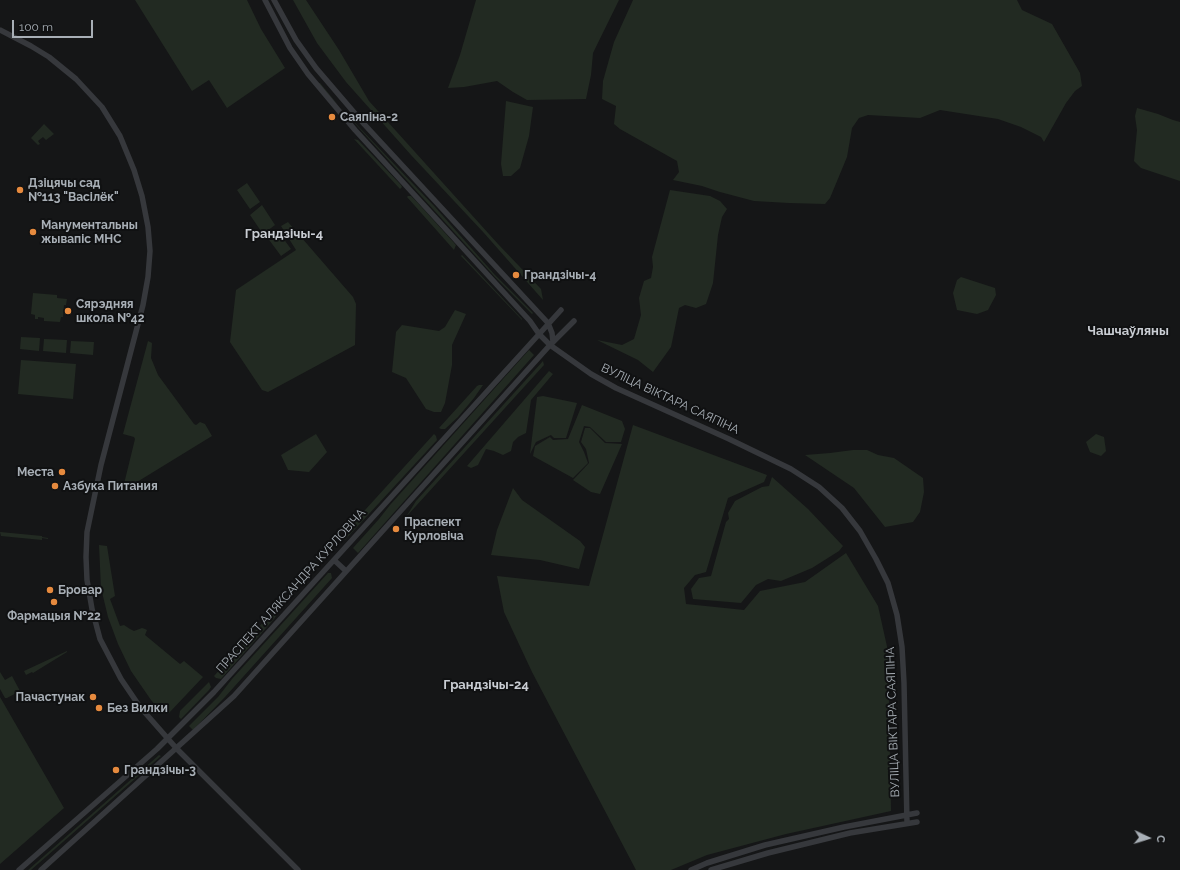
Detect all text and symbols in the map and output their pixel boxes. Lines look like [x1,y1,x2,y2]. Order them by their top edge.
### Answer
scale bar [14,12,95,38]
text: 100 m [19,20,53,34]
place label: Саяпіна-2 [340,110,398,124]
marker: Саяпіна-2 [327,112,337,122]
place label: Дзіцячы сад №113 "Васілёк" [28,176,119,204]
marker: Дзіцячы сад №113 "Васілёк" [15,185,25,195]
place label: Манументальны жывапіс МНС [41,218,138,246]
district label: Грандзічы-4 [245,226,323,242]
marker: Манументальны жывапіс МНС [28,227,38,237]
place label: Грандзічы-4 [524,268,596,282]
marker: Грандзічы-4 [511,270,521,280]
place label: Сярэдняя школа №42 [76,297,144,325]
marker: Сярэдняя школа №42 [63,306,73,316]
district label: Чашчаўляны [1087,323,1169,339]
street label: ВУЛІЦА ВІКТАРА САЯПІНА [599,361,741,437]
place label: Места [17,465,54,479]
marker: Места [57,467,67,477]
place label: Азбука Питания [63,479,158,493]
marker: Азбука Питания [50,481,60,491]
street label: ПРАСПЕКТ АЛЯКСАНДРА КУРЛОВІЧА [213,506,369,676]
place label: Праспект Курловіча [404,515,464,543]
marker: Праспект Курловіча [391,524,401,534]
place label: Бровар [58,583,102,597]
marker: Бровар [45,585,55,595]
marker: Фармацыя №22 [49,597,59,607]
place label: Фармацыя №22 [7,609,101,623]
street label: ВУЛІЦА ВІКТАРА САЯПІНА [883,646,903,798]
district label: Грандзічы-24 [443,677,529,693]
place label: Пачастунак [16,690,85,704]
marker: Пачастунак [88,692,98,702]
place label: Без Вилки [107,701,168,715]
marker: Без Вилки [94,703,104,713]
place label: Грандзічы-3 [124,763,196,777]
marker: Грандзічы-3 [111,765,121,775]
north arrow [1128,818,1168,858]
text: С [1154,835,1167,843]

